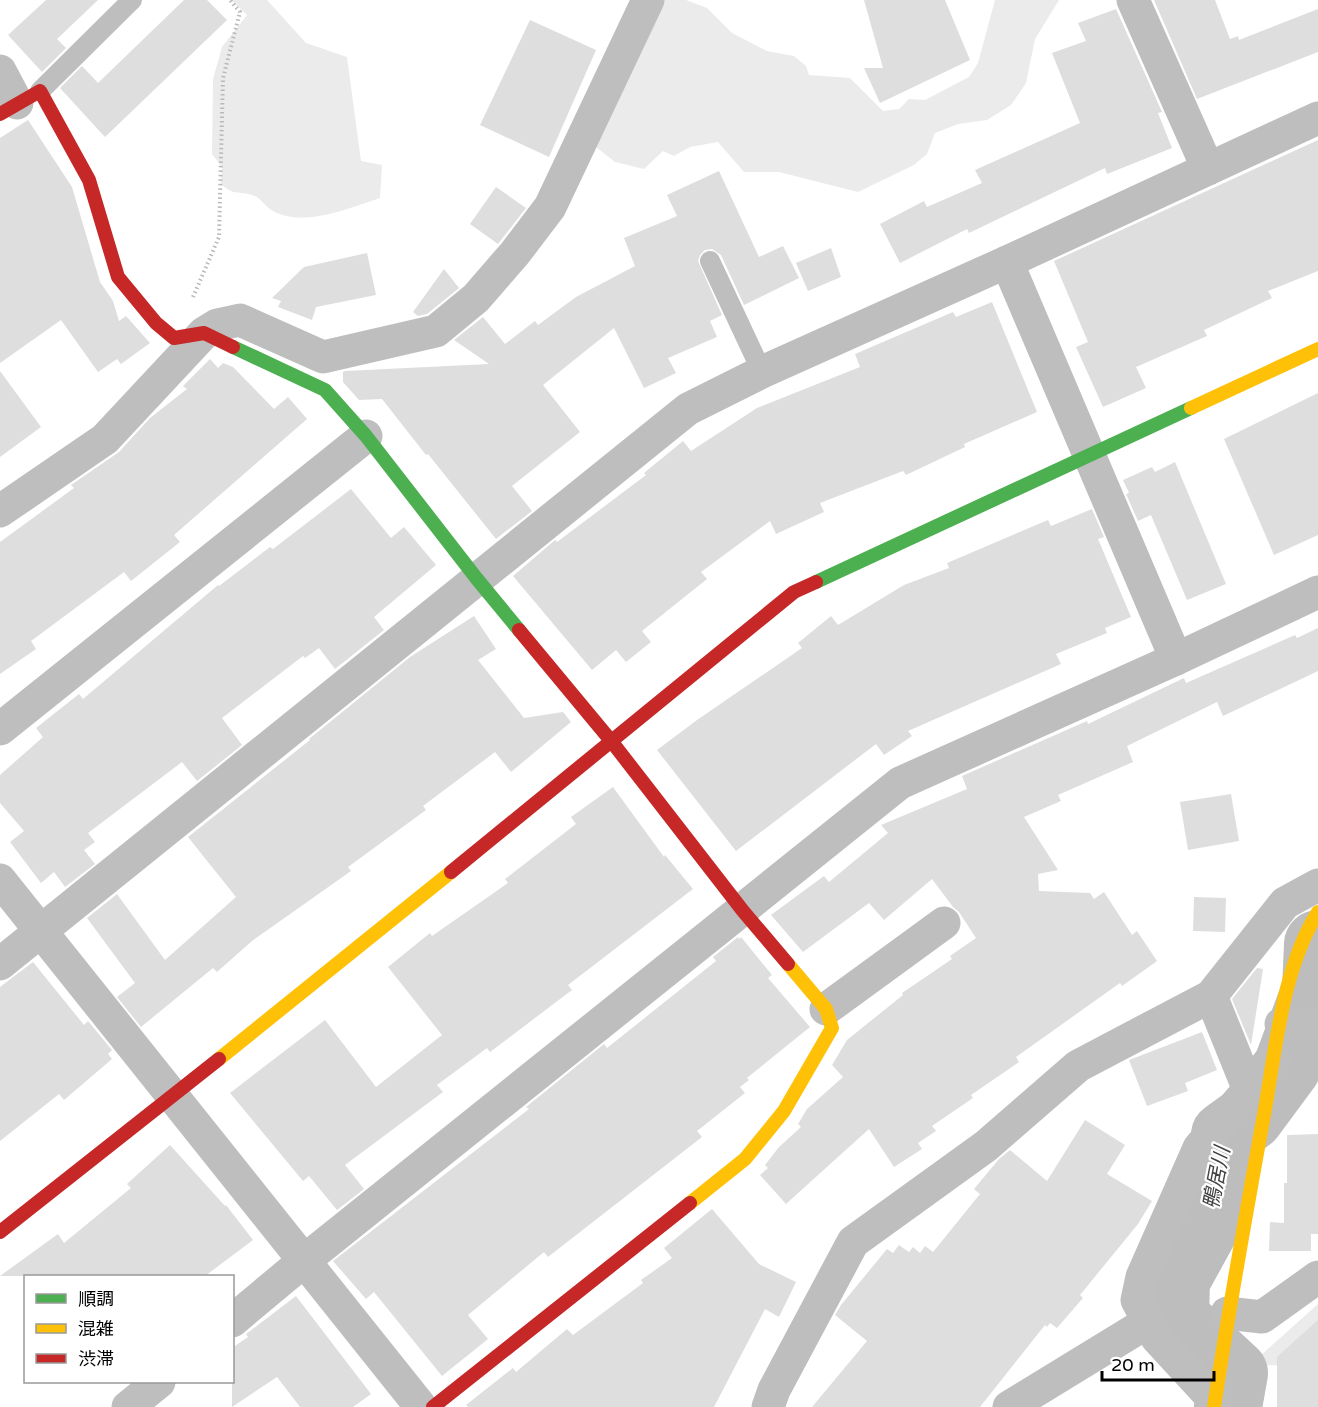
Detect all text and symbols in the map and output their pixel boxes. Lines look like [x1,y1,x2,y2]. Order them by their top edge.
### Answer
water label: 鴨居川 [1199,1143,1236,1211]
legend [24,1275,234,1383]
text: 順調 [78,1288,114,1310]
text: 混雑 [78,1318,114,1340]
scale bar [1102,1344,1214,1382]
text: 渋滞 [78,1348,114,1370]
text: 20 m [1111,1354,1155,1376]

